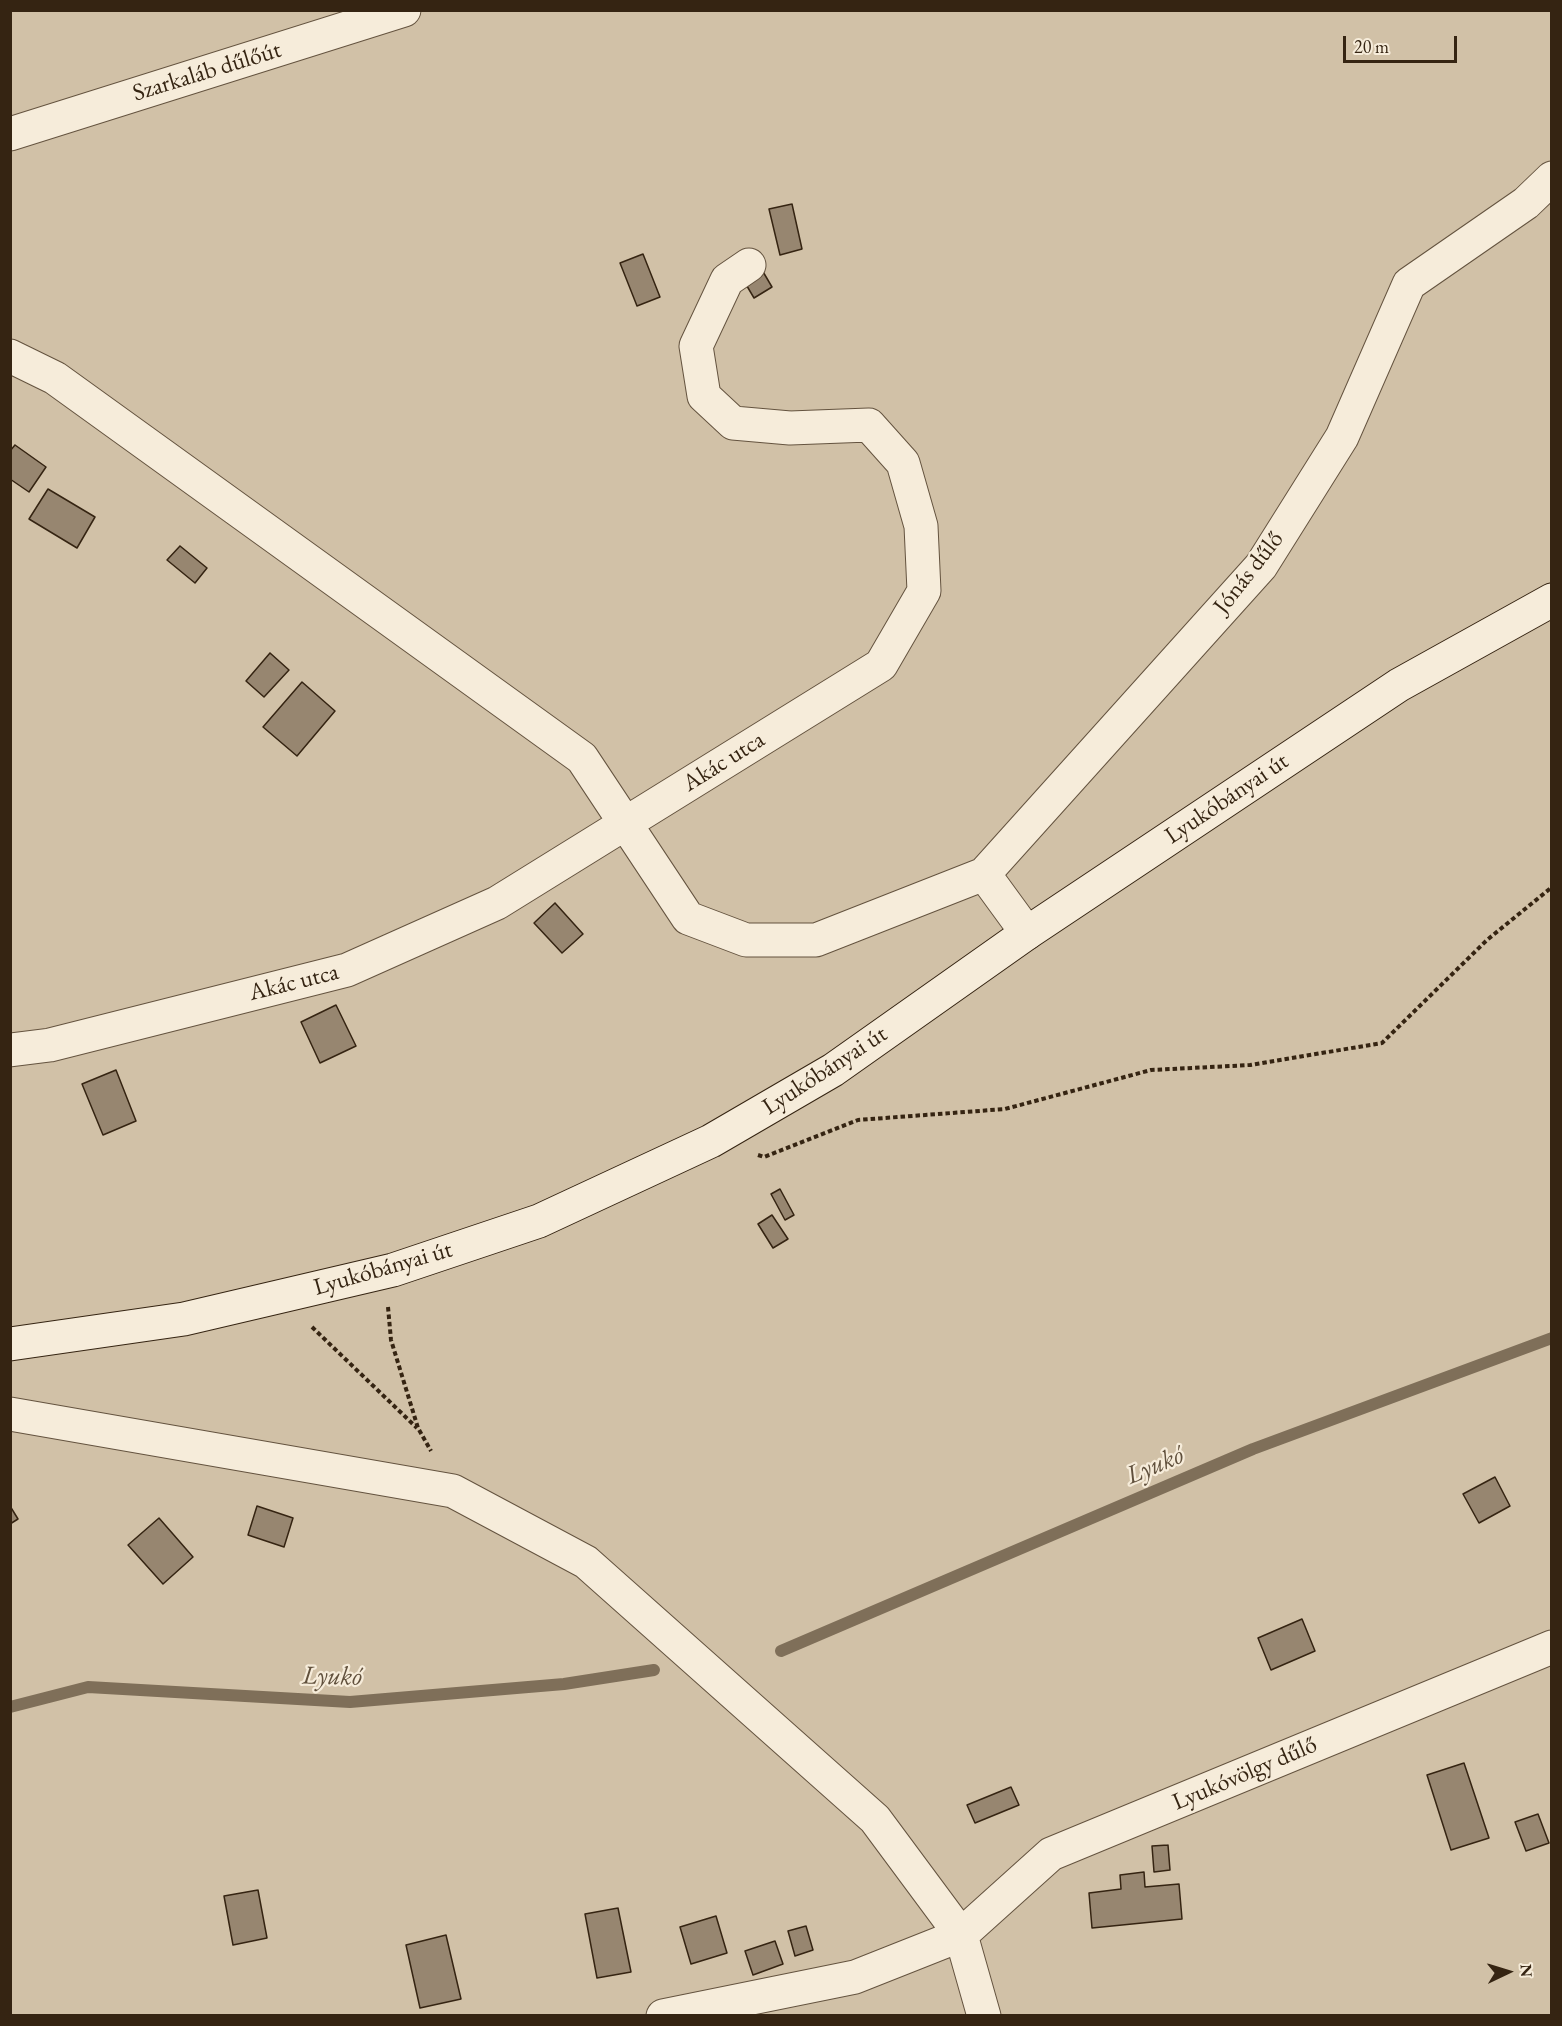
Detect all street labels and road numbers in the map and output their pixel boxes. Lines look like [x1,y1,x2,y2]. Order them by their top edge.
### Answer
street label: Szarkaláb dűlőút [129,36,285,108]
street label: Jónás dűlő [1208,526,1290,620]
street label: Akác utca [678,726,770,798]
street label: Lyukóbányai út [1160,747,1294,851]
street label: Akác utca [246,958,342,1008]
street label: Lyukóbányai út [757,1020,893,1122]
street label: Lyukóbányai út [310,1235,456,1303]
street label: Lyukóvölgy dűlő [1168,1731,1322,1817]

